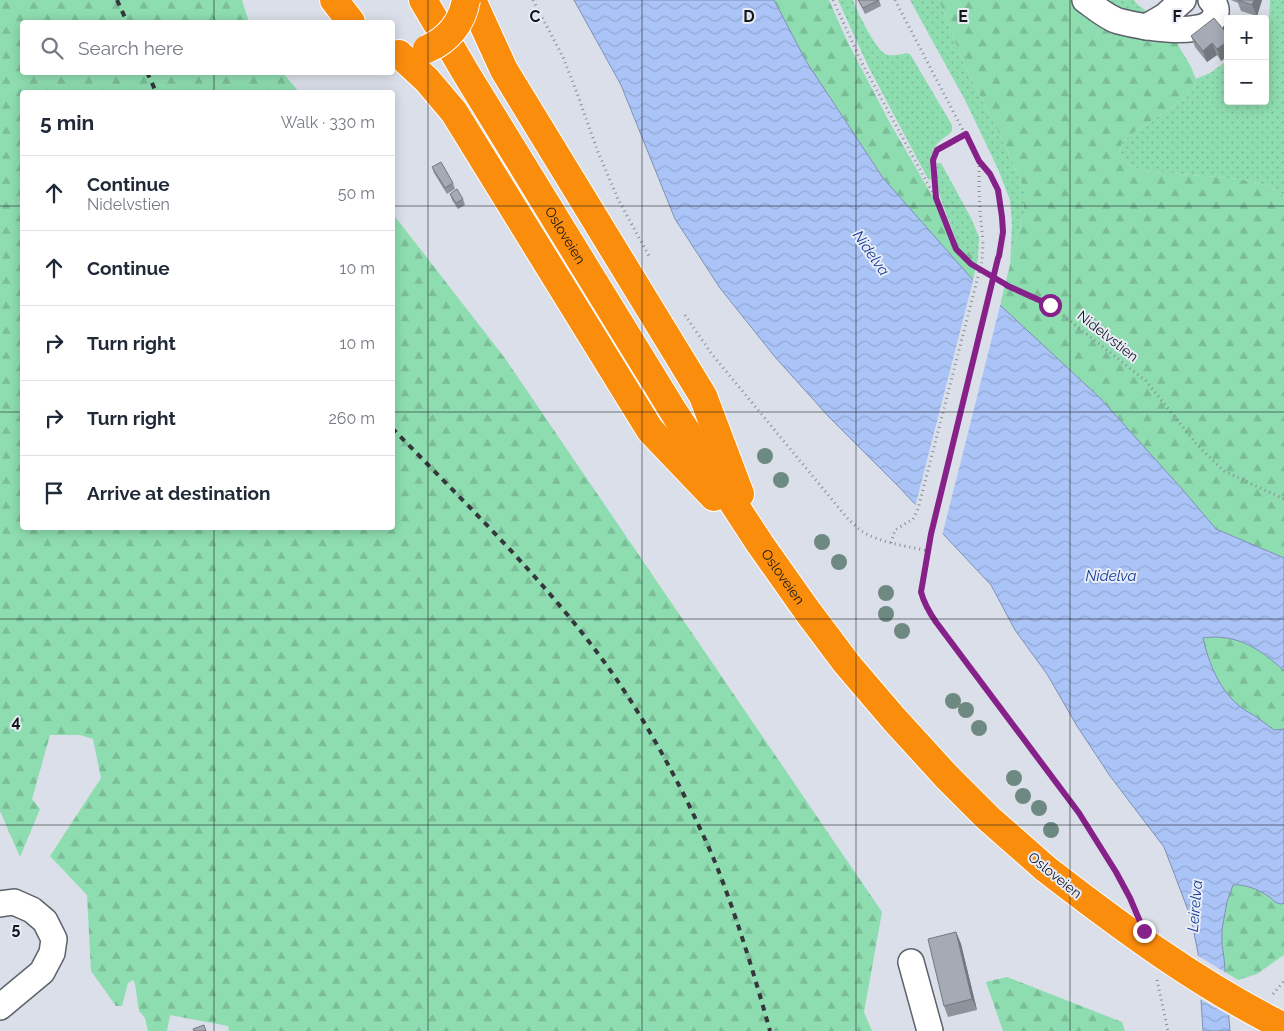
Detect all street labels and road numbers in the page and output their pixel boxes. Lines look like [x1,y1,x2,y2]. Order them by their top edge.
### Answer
street label: Osloveien [542,204,589,267]
street label: Nidelvstien [1075,307,1141,365]
street label: Osloveien [758,546,808,607]
street label: Osloveien [1025,849,1085,901]

